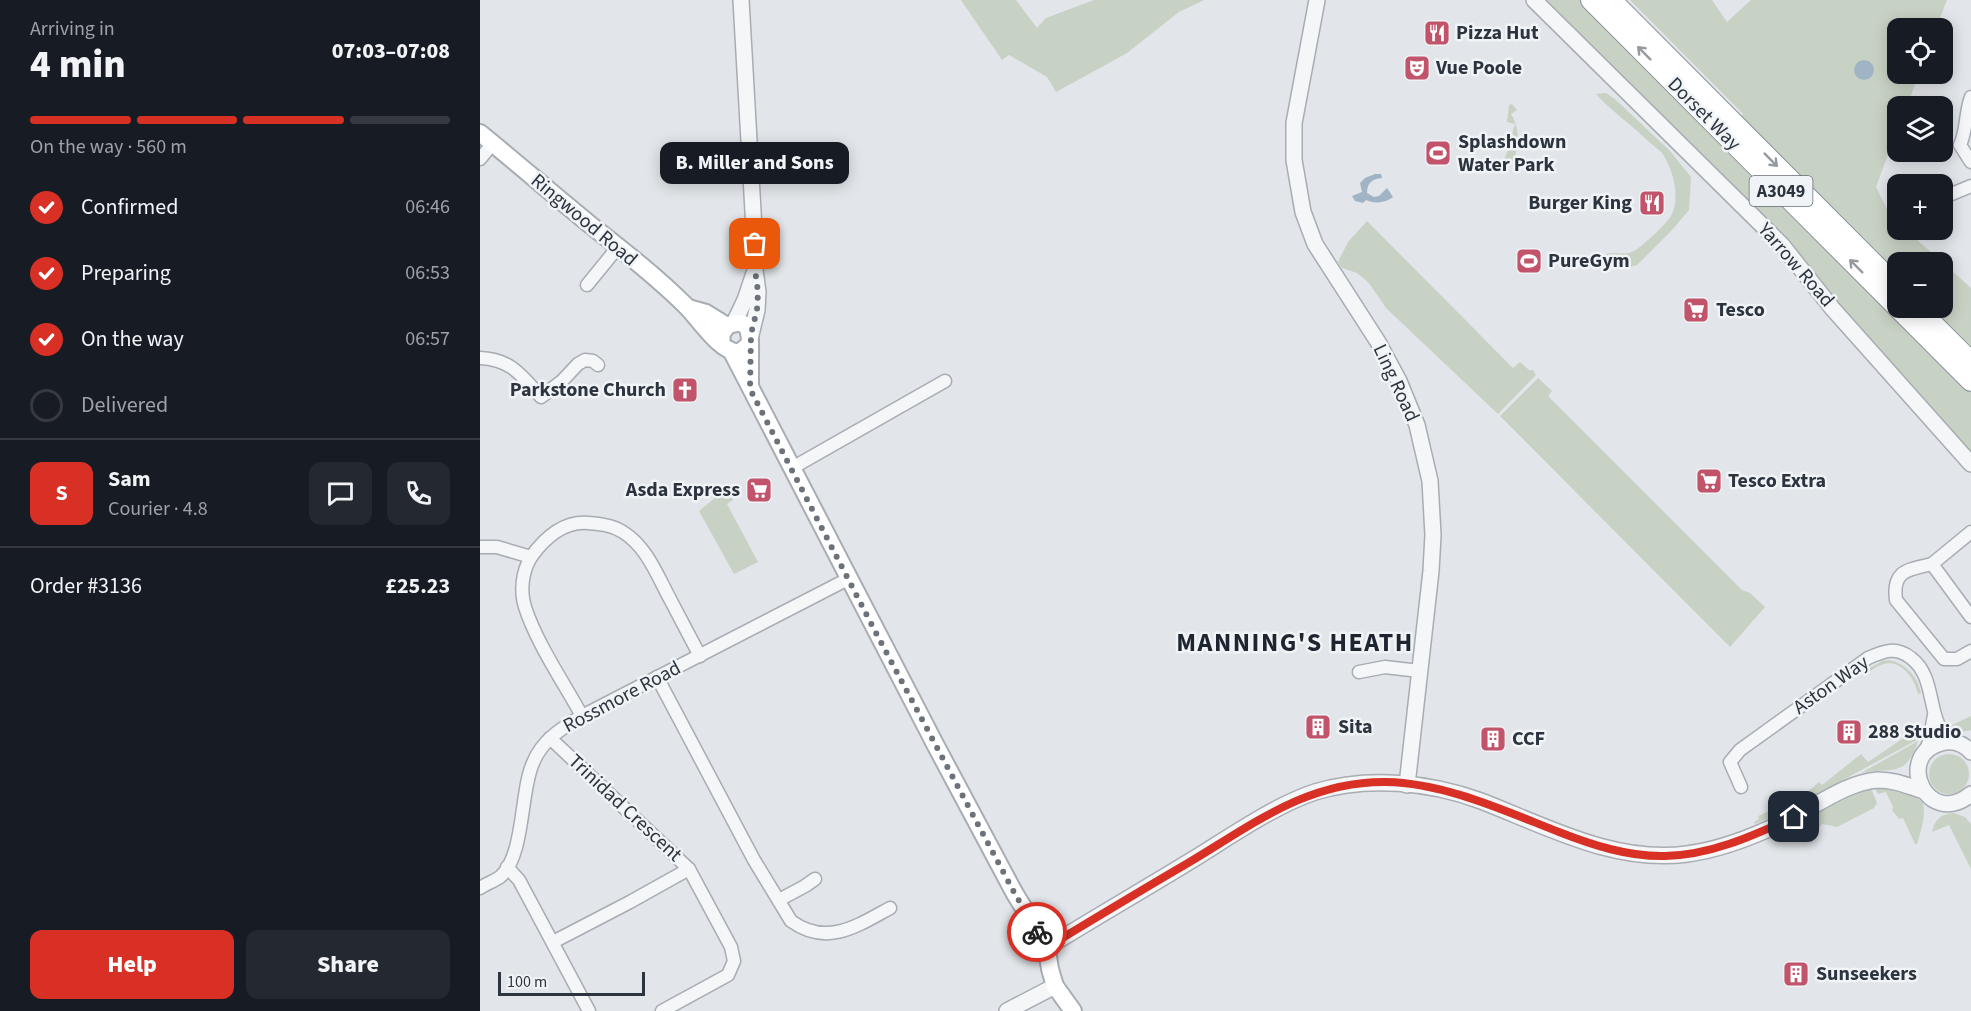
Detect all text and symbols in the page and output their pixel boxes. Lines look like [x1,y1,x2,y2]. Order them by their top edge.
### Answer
text: Arriving in [30,15,115,43]
restaurant icon: Pizza Hut [1422,18,1452,48]
map controls [1887,18,1953,318]
button: locate [1887,18,1953,84]
place label: Pizza Hut [1456,19,1539,47]
text: 07:03–07:08 [332,35,450,67]
text: 4 min [30,37,126,93]
one-way arrow [1636,46,1651,61]
theatre icon: Vue Poole [1402,53,1432,83]
place label: Vue Poole [1435,54,1522,82]
street label: Dorset Way [1661,71,1747,157]
button: layers [1887,96,1953,162]
place label: Splashdown Water Park [1458,128,1566,179]
text: On the way · 560 m [30,133,187,161]
sports icon: Splashdown Water Park [1423,138,1453,168]
callout: B. Miller and Sons [660,142,850,184]
text: B. Miller and Sons [675,149,834,177]
one-way arrow [1764,153,1779,168]
street label: Ringwood Road [525,167,643,273]
button: + [1887,174,1953,240]
road number: A3049 [1750,176,1812,206]
restaurant icon: Burger King [1637,188,1667,218]
place label: Burger King [1528,189,1632,217]
icon: check [30,191,63,224]
text: Confirmed [81,191,178,223]
text: 06:46 [405,193,450,221]
street label: Yarrow Road [1751,216,1841,313]
pin [729,218,780,269]
icon: bag [738,227,771,260]
sports icon: PureGym [1514,246,1544,276]
place label: PureGym [1548,247,1630,275]
button: − [1887,252,1953,318]
icon: check [30,257,63,290]
text: Preparing [81,257,171,289]
one-way arrow [1848,258,1863,273]
text: 06:53 [405,259,450,287]
supermarket icon: Tesco [1681,295,1711,325]
place label: Tesco [1716,296,1765,324]
icon: check [30,323,63,356]
text: On the way [81,323,184,355]
text: 06:57 [405,325,450,353]
street label: Ling Road [1366,340,1426,426]
church icon: Parkstone Church [670,375,700,405]
place label: Parkstone Church [510,376,666,404]
text: Delivered [81,389,168,421]
button: chat [309,462,372,525]
button: phone [387,462,450,525]
text: Sam [108,463,151,495]
supermarket icon: Tesco Extra [1694,466,1724,496]
place label: Tesco Extra [1728,467,1826,495]
supermarket icon: Asda Express [744,475,774,505]
place label: Asda Express [625,476,740,504]
text: S [55,477,68,509]
text: Courier · 4.8 [108,495,208,523]
text: Order #3136 [30,570,142,602]
text: £25.23 [385,570,450,602]
district label: MANNING'S HEATH [1176,624,1414,661]
street label: Aston Way [1788,648,1875,721]
street label: Rossmore Road [558,654,686,740]
building icon: Sita [1303,712,1333,742]
place label: Sita [1338,713,1372,741]
building icon: 288 Studio [1834,717,1864,747]
place label: 288 Studio [1868,718,1961,746]
building icon: CCF [1478,724,1508,754]
place label: CCF [1512,725,1545,753]
street label: Trinidad Crescent [562,748,688,868]
pin [1768,791,1819,842]
icon: home [1777,800,1810,833]
courier [1007,902,1067,962]
icon: bike [1021,916,1054,949]
button: Help [30,930,234,999]
button: Share [246,930,450,999]
building icon: Sunseekers [1781,959,1811,989]
place label: Sunseekers [1816,960,1917,988]
scale bar [498,969,645,996]
text: 100 m [507,971,547,993]

